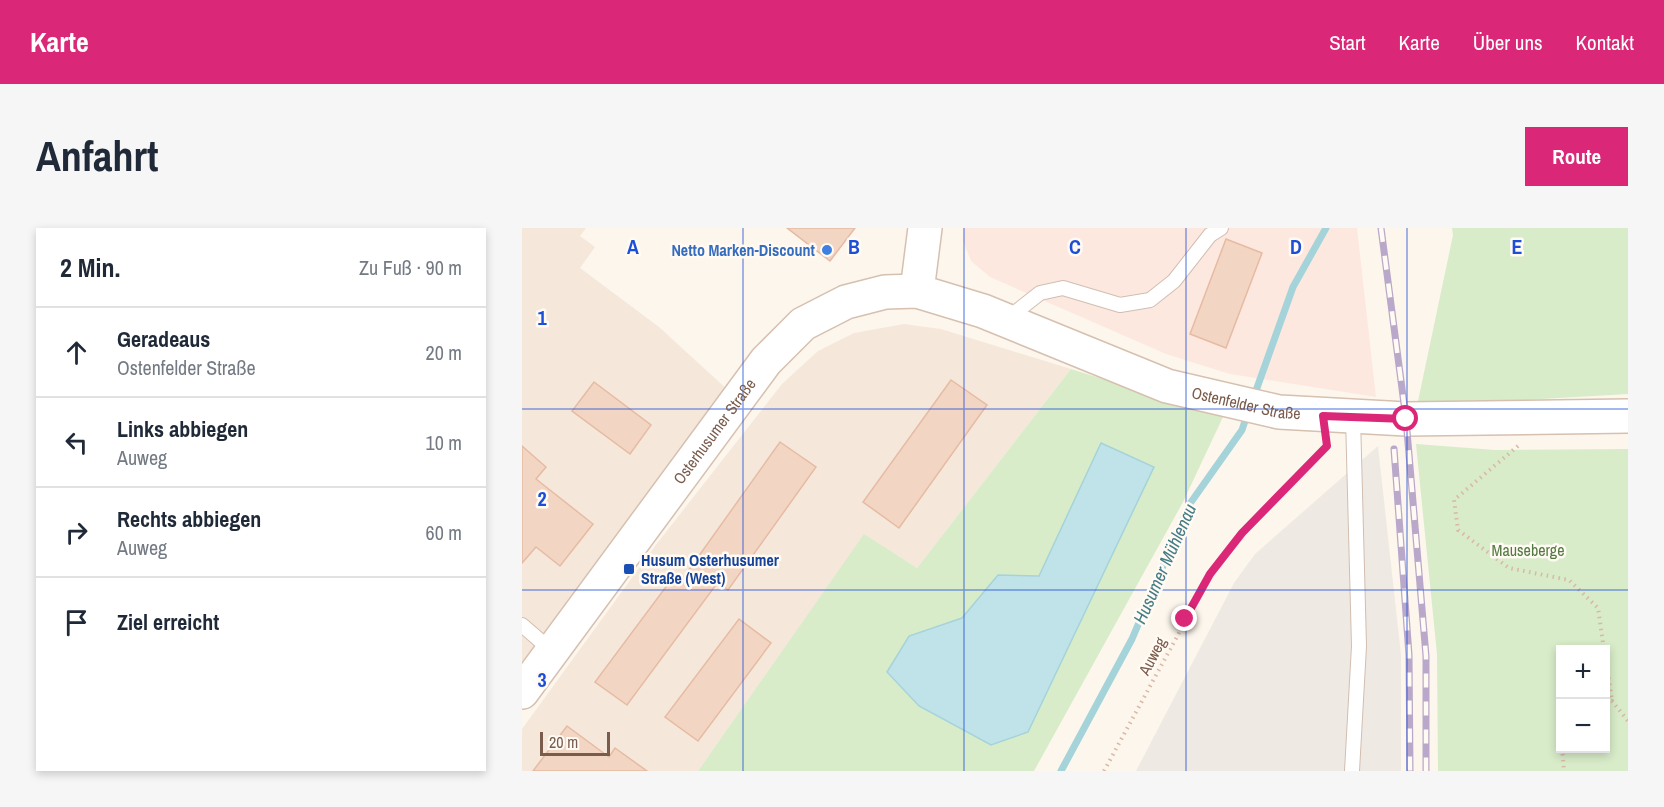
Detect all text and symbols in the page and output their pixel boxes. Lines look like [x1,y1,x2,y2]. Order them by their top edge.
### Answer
text: Karte [30,23,89,61]
text: Start [1329,28,1366,57]
text: Karte [1399,28,1440,57]
text: Über uns [1473,28,1543,57]
text: Kontakt [1576,28,1634,57]
button: Route [1525,127,1628,186]
text: Anfahrt [36,128,158,184]
text: A [627,233,639,260]
text: B [848,233,860,260]
text: C [1069,233,1081,260]
text: D [1290,233,1302,260]
text: E [1512,233,1523,260]
place label: Netto Marken-Discount [671,239,816,261]
marker: Netto Marken-Discount [820,243,834,257]
text: 2 Min. [60,250,120,285]
text: Zu Fuß · 90 m [359,254,462,281]
text: 1 [537,304,547,331]
text: Geradeaus [117,324,210,354]
icon: ahead [60,336,93,369]
text: 20 m [426,339,462,366]
text: Ostenfelder Straße [117,354,256,381]
street label: Osterhusumer Straße [668,374,761,489]
street label: Ostenfelder Straße [1190,381,1301,424]
route start [1392,405,1418,431]
text: Links abbiegen [117,414,248,444]
icon: left [60,426,93,459]
text: 10 m [426,429,462,456]
text: Auweg [117,444,167,471]
text: 2 [537,485,547,512]
water label: Husumer Mühlenau [1127,500,1202,628]
text: Rechts abbiegen [117,504,261,534]
icon: right [60,516,93,549]
text: 60 m [426,519,462,546]
text: Auweg [117,534,167,561]
park label: Mauseberge [1492,539,1564,561]
place label: Husum Osterhusumer Straße (West) [641,549,780,589]
marker: Husum Osterhusumer Straße (West) [622,562,636,576]
route end [1171,605,1197,631]
icon: arrive [60,606,93,639]
text: Ziel erreicht [117,607,219,637]
street label: Auweg [1132,633,1171,680]
map controls [1556,645,1610,753]
button: + [1556,645,1610,699]
text: 3 [537,666,547,693]
button: − [1556,699,1610,753]
scale bar [540,729,610,756]
text: 20 m [549,731,578,753]

